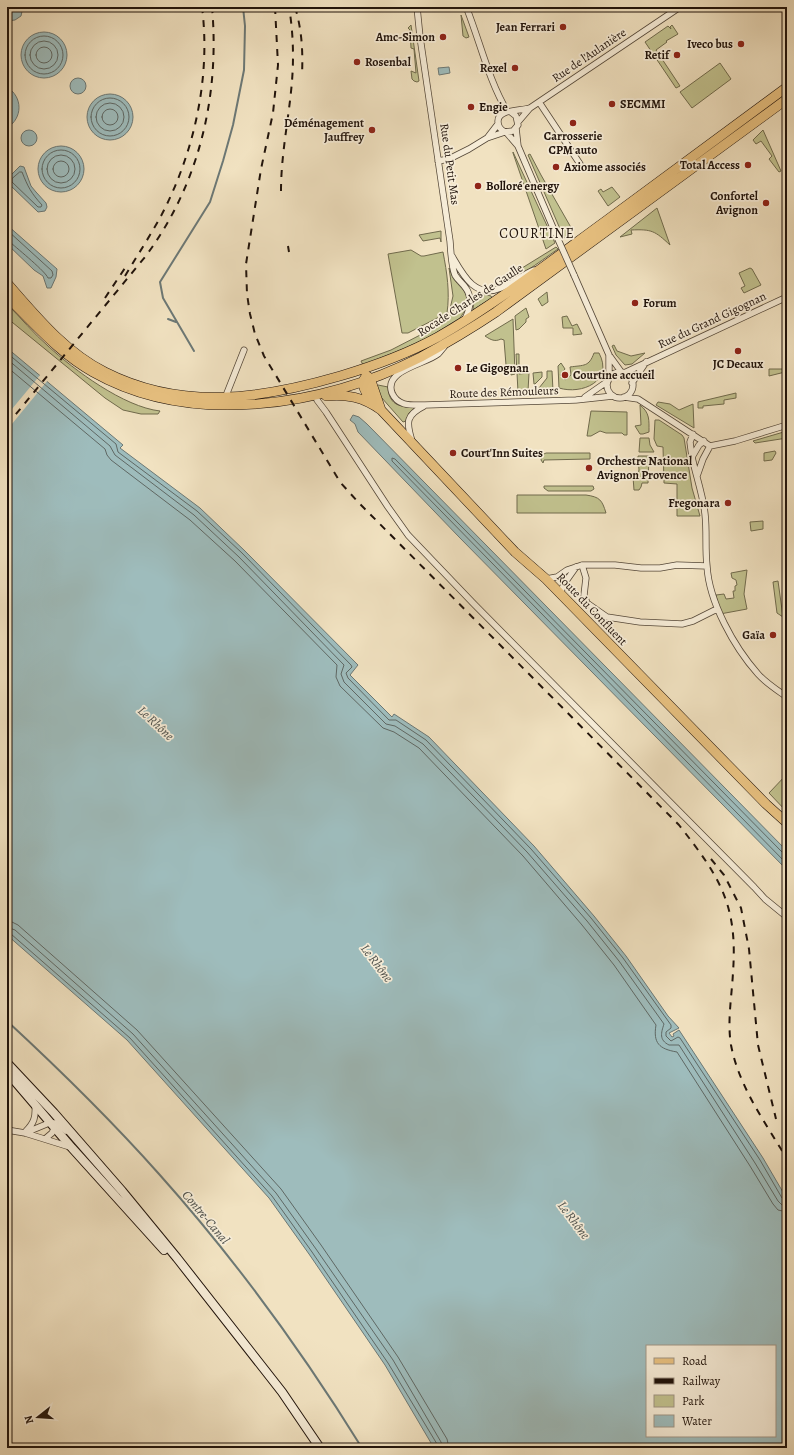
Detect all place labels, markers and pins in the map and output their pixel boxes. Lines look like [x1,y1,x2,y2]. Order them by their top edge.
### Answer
place label: Jean Ferrari [496,19,555,35]
marker: Jean Ferrari [558,22,568,32]
place label: Amc-Simon [375,29,435,45]
marker: Amc-Simon [438,32,448,42]
place label: Iveco bus [687,36,733,52]
marker: Iveco bus [736,39,746,49]
place label: Retif [645,47,671,63]
marker: Retif [672,50,682,60]
place label: Rosenbal [365,54,412,70]
marker: Rosenbal [352,57,362,67]
place label: Rexel [480,60,508,76]
marker: Rexel [510,63,520,73]
place label: SECMMI [620,96,665,112]
place label: Engie [479,99,508,115]
marker: SECMMI [607,99,617,109]
marker: Engie [466,102,476,112]
place label: Déménagement Jauffrey [284,115,364,145]
marker: Carrosserie CPM auto [568,118,578,128]
marker: Déménagement Jauffrey [367,125,377,135]
place label: Carrosserie CPM auto [544,128,603,158]
place label: Total Access [680,157,740,173]
place label: Axiome associés [563,159,646,175]
marker: Total Access [743,160,753,170]
marker: Axiome associés [551,162,561,172]
place label: Bolloré energy [486,178,559,194]
marker: Bolloré energy [473,181,483,191]
place label: Confortel Avignon [710,188,759,218]
marker: Confortel Avignon [761,198,771,208]
place label: Forum [643,295,677,311]
marker: Forum [630,298,640,308]
marker: JC Decaux [733,346,743,356]
place label: JC Decaux [713,356,763,372]
place label: Le Gigognan [466,360,529,376]
marker: Le Gigognan [453,363,463,373]
place label: Courtine accueil [573,367,655,383]
marker: Courtine accueil [560,370,570,380]
place label: Court'Inn Suites [461,445,543,461]
marker: Court'Inn Suites [448,448,458,458]
place label: Orchestre National Avignon Provence [596,453,693,483]
marker: Orchestre National Avignon Provence [584,463,594,473]
place label: Fregonara [668,495,720,511]
marker: Fregonara [723,498,733,508]
place label: Gaïa [742,627,765,643]
marker: Gaïa [768,630,778,640]

